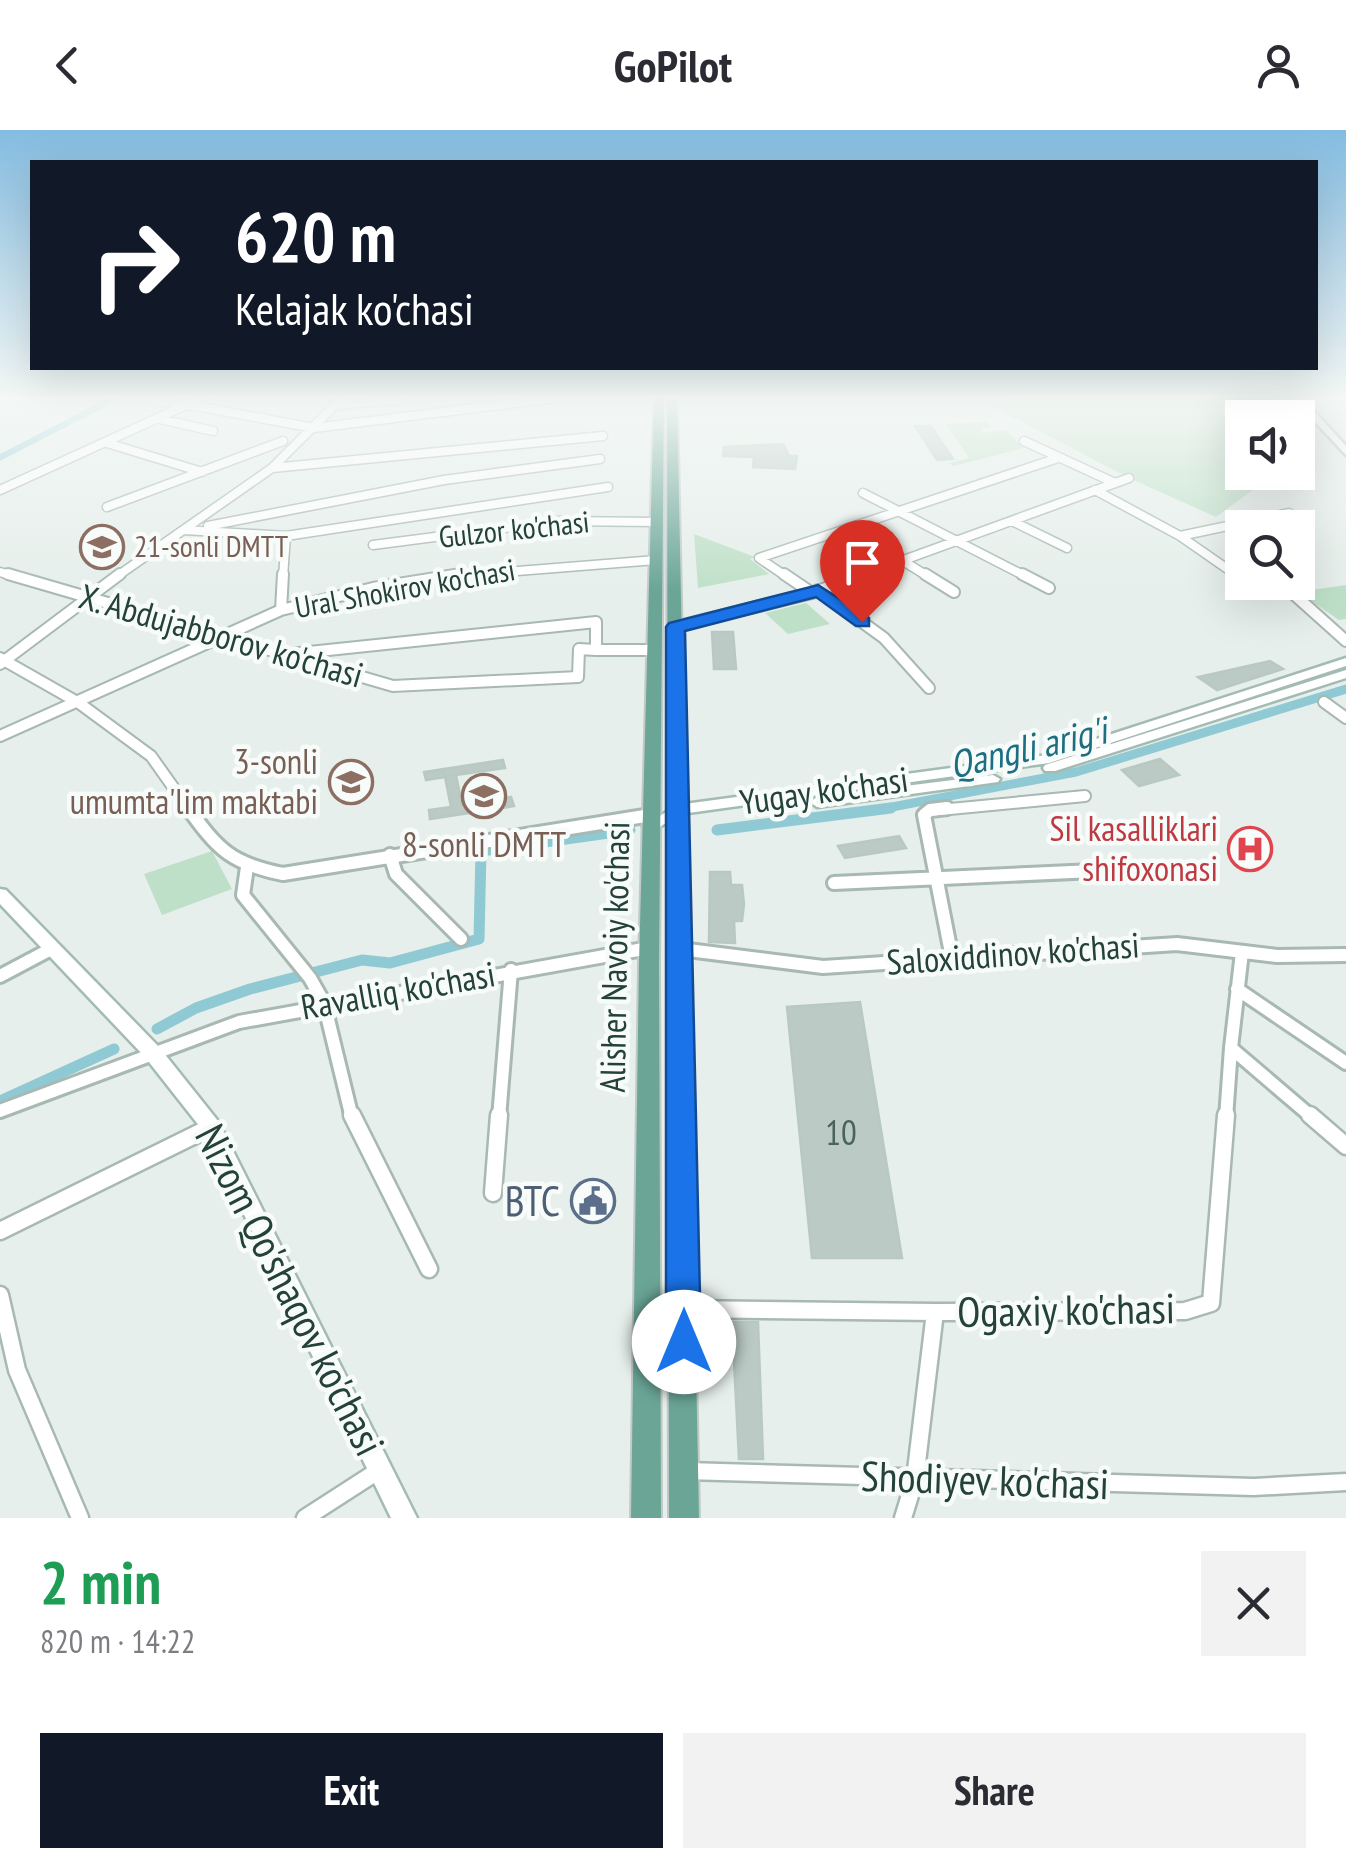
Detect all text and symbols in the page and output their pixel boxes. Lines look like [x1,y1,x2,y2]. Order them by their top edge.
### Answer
text: GoPilot [614,36,732,94]
icon: back [40,38,95,93]
icon: person [1251,38,1306,93]
text: 620 m [235,191,396,281]
icon: right [70,200,200,330]
text: Kelajak ko'chasi [235,279,474,337]
map controls [1225,400,1315,600]
button: sound [1225,400,1315,490]
street label: Gulzor ko'chasi [437,501,591,556]
button: search [1225,510,1315,600]
pin [820,520,905,623]
school or university icon: 21-sonli DMTT [79,524,125,570]
place label: 21-sonli DMTT [134,526,288,565]
icon: arrive [835,535,890,590]
street label: Ural Shokirov ko'chasi [292,549,518,626]
street label: X. Abdujabborov ko'chasi [74,573,368,698]
water label: Qangli arig'i [944,704,1116,788]
place label: 3-sonli umumta'lim maktabi [70,738,318,824]
street label: Yugay ko'chasi [737,755,911,825]
school or university icon: 3-sonli umumta'lim maktabi [328,759,374,805]
school or university icon: 8-sonli DMTT [461,773,507,819]
place label: Sil kasalliklari shifoxonasi [1050,805,1218,891]
place label: 8-sonli DMTT [402,821,566,867]
street label: Alisher Navoiy ko'chasi [589,821,639,1093]
hospital icon: Sil kasalliklari shifoxonasi [1227,826,1273,872]
street label: Saloxiddinov ko'chasi [885,921,1141,985]
street label: Ravalliq ko'chasi [297,950,498,1030]
house number: 10 [825,1109,857,1155]
street label: Nizom Qo'shaqov ko'chasi [183,1115,398,1465]
place label: BTC [505,1173,560,1228]
public building icon: BTC [570,1178,616,1224]
street label: Ogaxiy ko'chasi [957,1280,1175,1339]
position arrow [632,1290,736,1394]
street label: Shodiyev ko'chasi [860,1448,1110,1511]
text: 2 min [40,1543,161,1621]
button: close [1201,1551,1306,1656]
text: 820 m · 14:22 [40,1620,195,1662]
button: Exit [40,1733,663,1848]
button: Share [683,1733,1306,1848]

